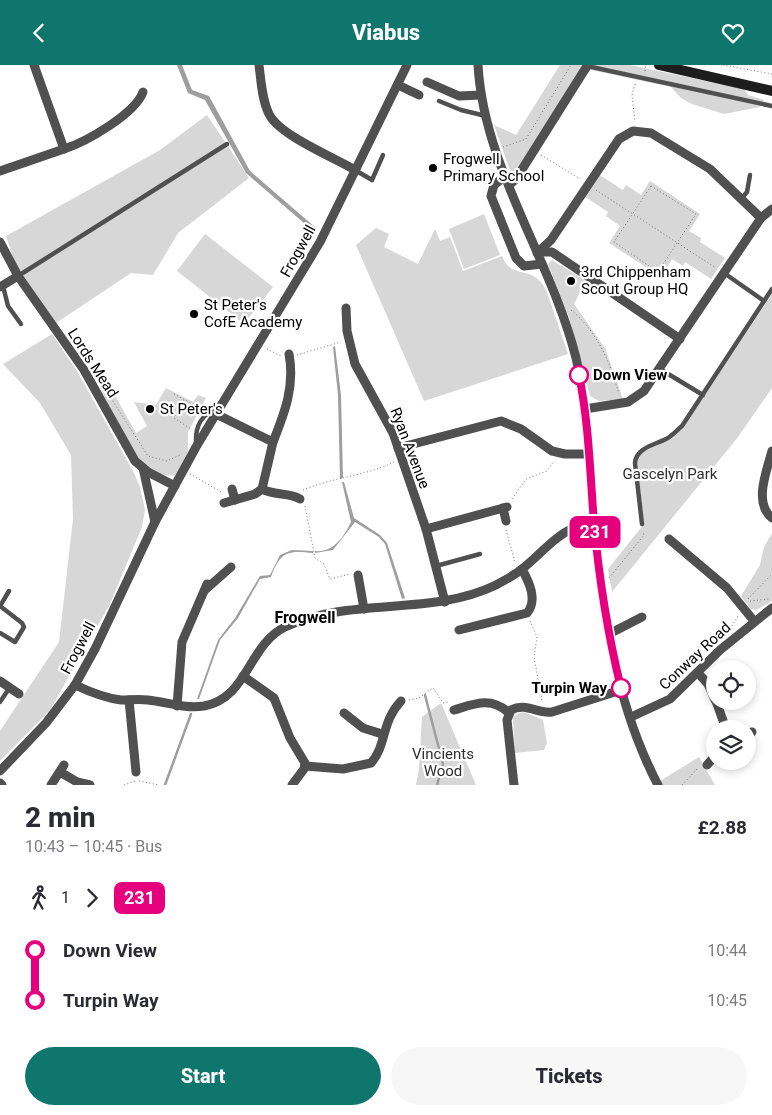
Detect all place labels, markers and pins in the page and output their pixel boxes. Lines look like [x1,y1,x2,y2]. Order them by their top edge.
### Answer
place label: Frogwell Primary School [443,150,544,185]
marker: Frogwell Primary School [427,162,439,174]
place label: 3rd Chippenham Scout Group HQ [581,263,691,298]
marker: 3rd Chippenham Scout Group HQ [565,275,577,287]
place label: St Peter's CofE Academy [204,296,302,331]
marker: St Peter's CofE Academy [188,308,200,320]
marker: Down View [569,365,589,385]
place label: Down View [593,366,667,384]
place label: St Peter's [160,400,223,418]
marker: St Peter's [144,403,156,415]
marker: Turpin Way [611,678,631,698]
place label: Turpin Way [531,679,607,697]

